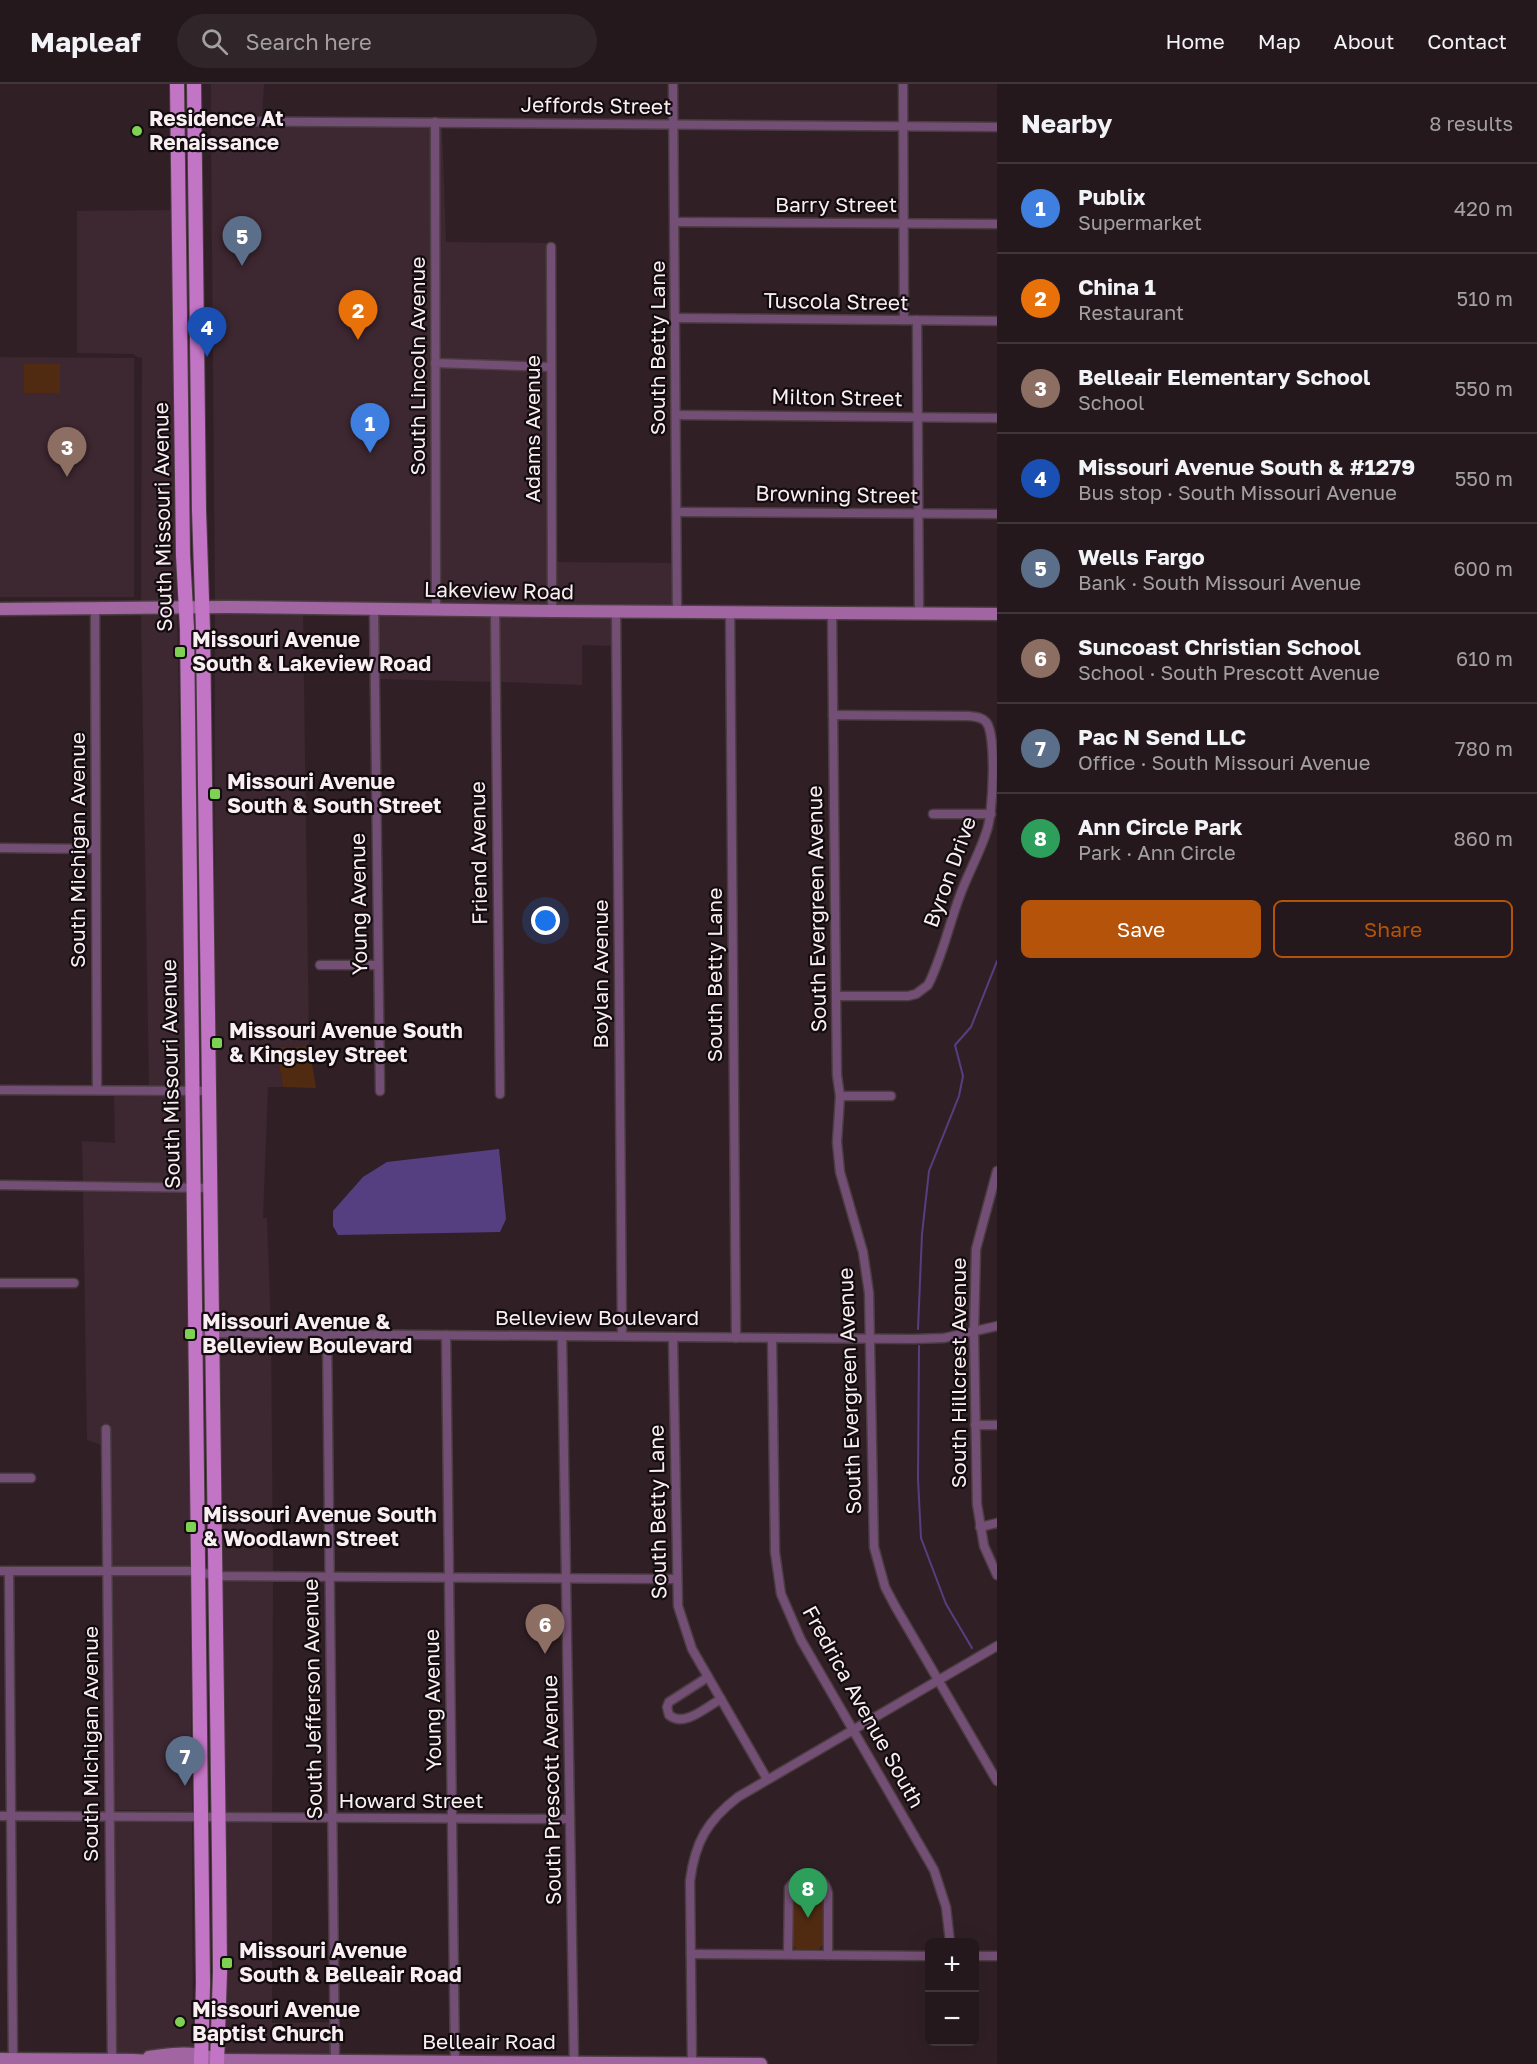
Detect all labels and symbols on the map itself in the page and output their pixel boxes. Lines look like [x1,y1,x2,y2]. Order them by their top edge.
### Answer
street label: Jeffords Street [520,91,672,119]
place label: Residence At Renaissance [149,105,284,155]
marker: Residence At Renaissance [130,124,144,138]
street label: Barry Street [775,191,897,217]
pin: 5 [222,216,262,266]
street label: South Lincoln Avenue [404,257,430,475]
street label: South Betty Lane [644,261,670,435]
street label: Tuscola Street [763,287,909,315]
pin: 2 [338,290,378,340]
pin: 4 [188,308,226,357]
street label: Adams Avenue [519,355,545,503]
street label: Milton Street [771,383,903,411]
street label: South Missouri Avenue [147,402,177,632]
pin: 1 [350,404,389,453]
pin: 3 [48,428,86,477]
street label: Browning Street [755,480,919,508]
street label: Lakeview Road [424,576,574,604]
place label: Missouri Avenue South & Lakeview Road [192,626,431,676]
marker: Missouri Avenue South & Lakeview Road [173,645,187,659]
street label: South Michigan Avenue [64,732,90,968]
place label: Missouri Avenue South & South Street [227,768,441,818]
street label: Friend Avenue [464,781,492,925]
street label: South Evergreen Avenue [801,785,831,1033]
marker: Missouri Avenue South & South Street [208,787,222,801]
street label: Byron Drive [917,813,981,931]
street label: Young Avenue [344,833,372,975]
street label: South Betty Lane [701,888,727,1062]
street label: Boylan Avenue [587,900,613,1048]
your location [531,906,560,935]
street label: South Missouri Avenue [155,959,185,1189]
place label: Missouri Avenue South & Kingsley Street [229,1017,463,1067]
marker: Missouri Avenue South & Kingsley Street [210,1036,224,1050]
street label: South Hillcrest Avenue [945,1258,971,1488]
street label: South Evergreen Avenue [832,1267,866,1515]
street label: Belleview Boulevard [495,1304,699,1330]
place label: Missouri Avenue & Belleview Boulevard [202,1308,412,1358]
marker: Missouri Avenue & Belleview Boulevard [183,1327,197,1341]
street label: South Betty Lane [642,1424,672,1600]
place label: Missouri Avenue South & Woodlawn Street [203,1501,437,1551]
marker: Missouri Avenue South & Woodlawn Street [184,1520,198,1534]
street label: South Jefferson Avenue [297,1578,327,1820]
street label: Fredrica Avenue South [797,1601,930,1812]
pin: 6 [526,1604,564,1654]
street label: South Michigan Avenue [77,1626,103,1862]
street label: Young Avenue [418,1629,446,1771]
street label: South Prescott Avenue [536,1675,566,1905]
pin: 7 [166,1736,204,1786]
street label: Howard Street [338,1787,484,1813]
pin: 8 [788,1868,828,1918]
place label: Missouri Avenue South & Belleair Road [239,1937,462,1987]
marker: Missouri Avenue South & Belleair Road [220,1956,234,1970]
place label: Missouri Avenue Baptist Church [192,1996,360,2046]
marker: Missouri Avenue Baptist Church [173,2015,187,2029]
street label: Belleair Road [422,2028,556,2054]

